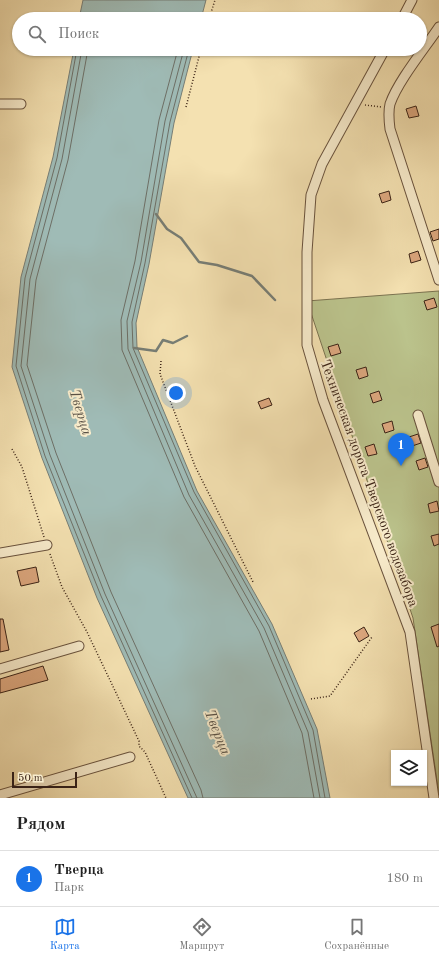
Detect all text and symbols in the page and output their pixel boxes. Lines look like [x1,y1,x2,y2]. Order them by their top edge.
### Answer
search box [12,12,427,56]
icon: search [26,23,48,45]
text: Поиск [58,27,99,42]
street label: Техническая дорога Тверского водозабора [318,358,420,609]
your location [166,383,186,403]
water label: Тверца [65,387,94,437]
pin: 1 [388,433,414,466]
water label: Тверца [201,708,232,757]
map controls [391,750,427,786]
button: layers [391,750,427,786]
scale bar [12,770,77,789]
text: 50 m [18,773,43,784]
text: Рядом [16,816,65,833]
text: Тверца [54,863,104,878]
text: 1 [25,872,33,885]
text: 180 m [386,872,423,885]
text: Парк [54,881,84,894]
tab: Карта [50,916,80,954]
tab: Маршрут [179,916,225,954]
tab: Сохранённые [324,916,389,954]

